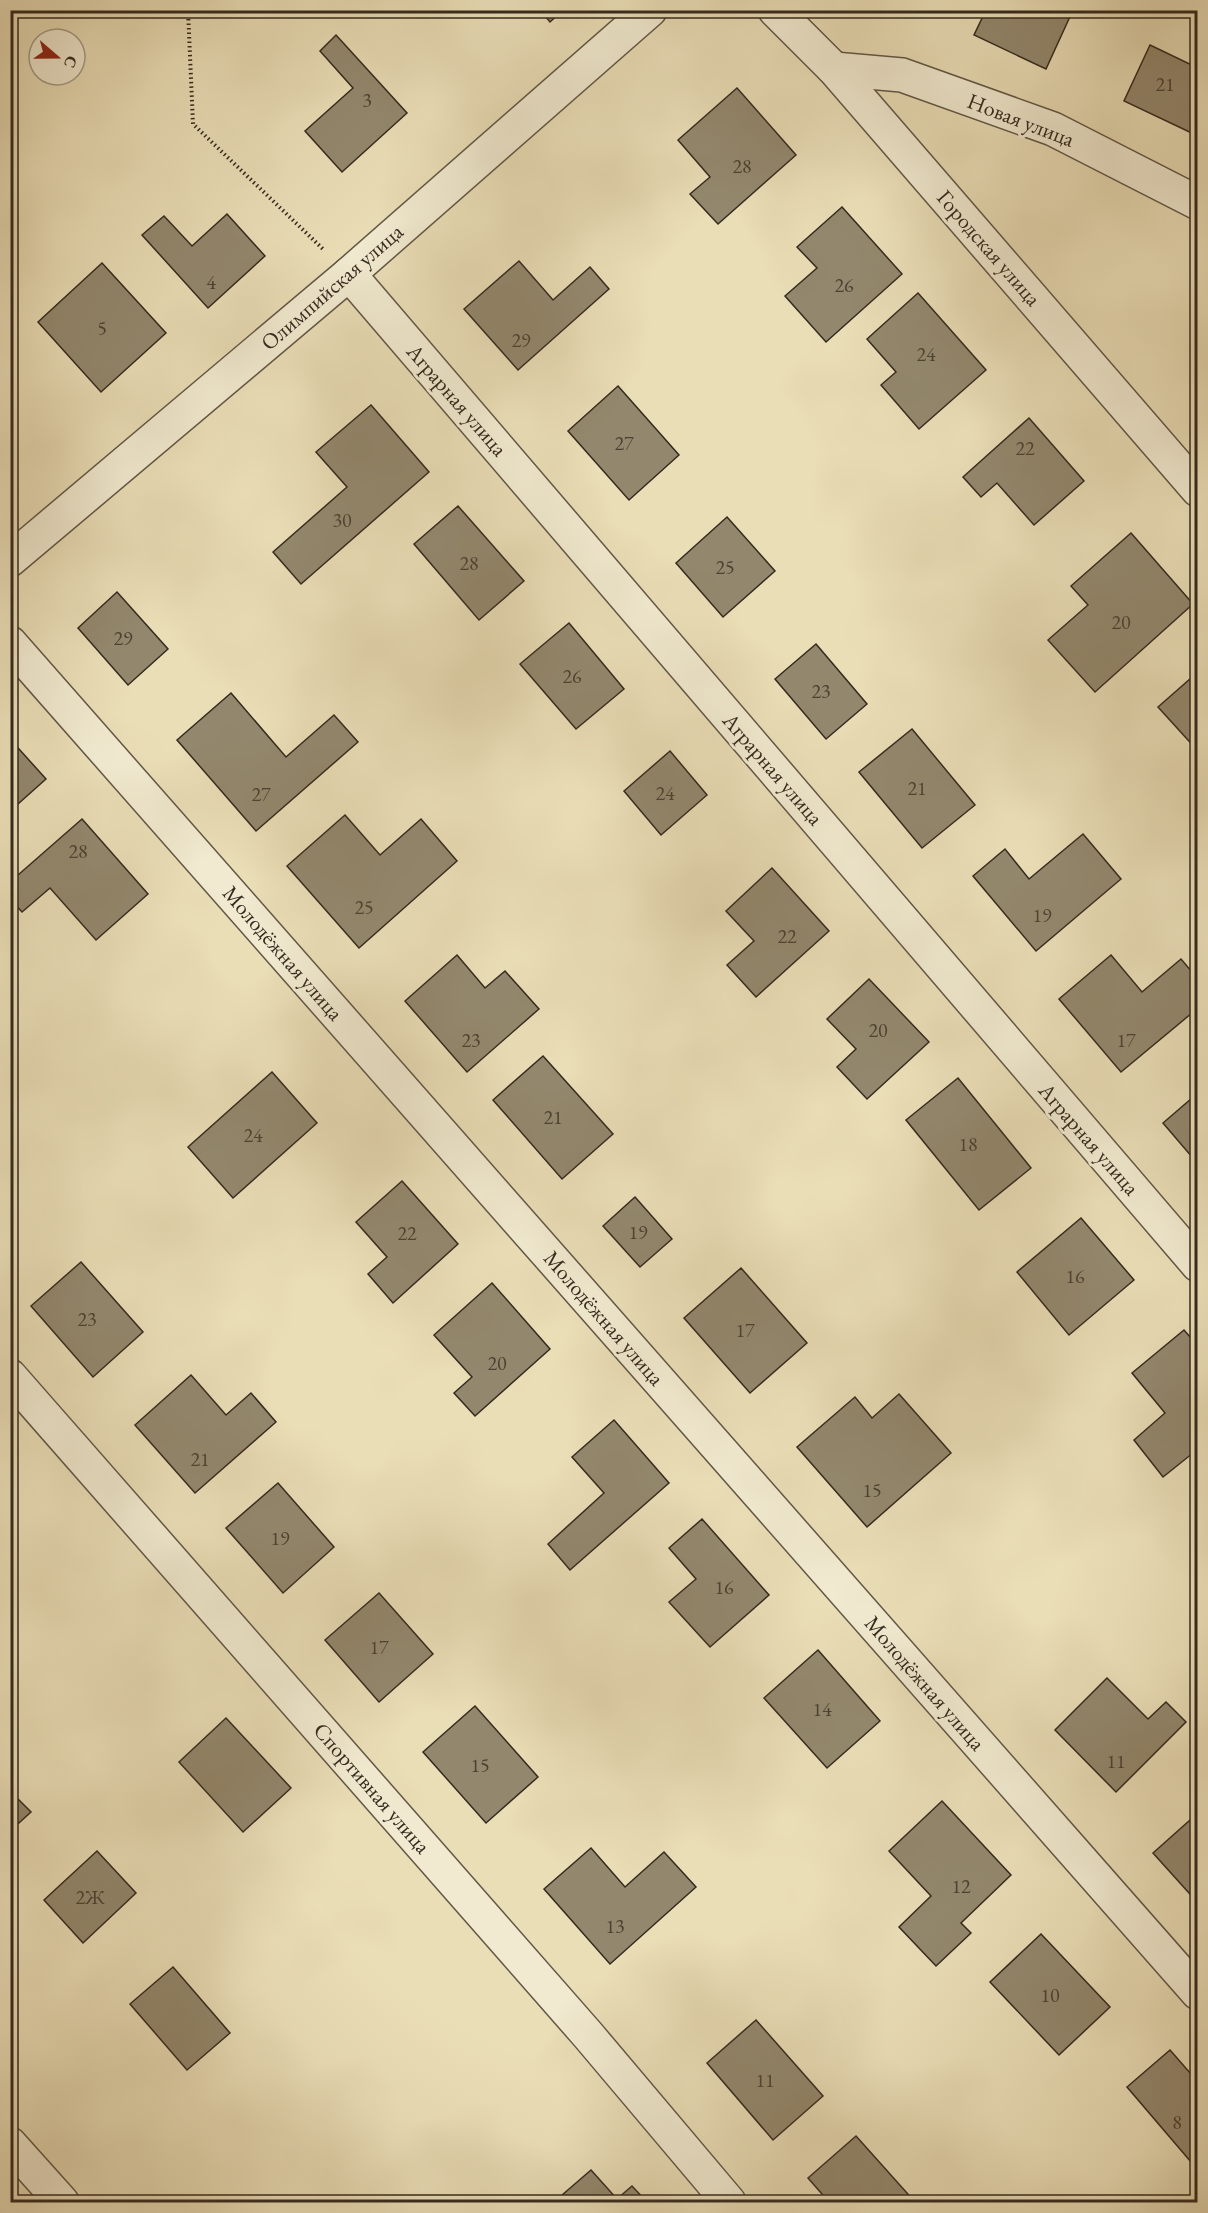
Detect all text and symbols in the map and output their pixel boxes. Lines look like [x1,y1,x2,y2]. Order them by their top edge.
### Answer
north arrow [27,27,87,87]
text: С [59,53,82,71]
house number: 21 [1155,71,1175,97]
street label: Новая улица [963,86,1079,154]
house number: 3 [362,87,372,113]
house number: 28 [732,153,752,179]
street label: Городская улица [930,184,1048,312]
street label: Олимпийская улица [255,217,409,357]
house number: 4 [206,269,216,295]
house number: 26 [834,272,854,298]
house number: 5 [97,315,107,341]
house number: 29 [511,327,531,353]
street label: Аграрная улица [399,337,514,463]
house number: 24 [916,341,936,367]
house number: 27 [614,430,634,456]
house number: 22 [1015,435,1035,461]
house number: 30 [332,507,352,533]
house number: 28 [459,550,479,576]
house number: 25 [715,554,735,580]
house number: 20 [1111,609,1131,635]
house number: 29 [113,625,133,651]
house number: 26 [562,663,582,689]
house number: 23 [811,678,831,704]
street label: Аграрная улица [715,706,830,832]
house number: 21 [907,775,927,801]
house number: 24 [655,780,675,806]
house number: 27 [251,781,271,807]
house number: 28 [68,838,88,864]
street label: Молодёжная улица [216,879,350,1027]
house number: 25 [354,894,374,920]
house number: 19 [1032,902,1052,928]
house number: 22 [777,923,797,949]
house number: 20 [868,1017,888,1043]
house number: 23 [461,1027,481,1053]
house number: 17 [1116,1027,1136,1053]
street label: Аграрная улица [1031,1076,1146,1202]
house number: 21 [543,1104,563,1130]
house number: 24 [243,1122,263,1148]
house number: 18 [958,1131,978,1157]
house number: 19 [628,1219,648,1245]
house number: 22 [397,1220,417,1246]
street label: Молодёжная улица [537,1244,671,1392]
house number: 16 [1065,1263,1085,1289]
house number: 23 [77,1306,97,1332]
house number: 17 [735,1317,755,1343]
house number: 20 [487,1350,507,1376]
house number: 21 [190,1446,210,1472]
house number: 15 [862,1477,882,1503]
house number: 19 [270,1525,290,1551]
house number: 16 [714,1574,734,1600]
street label: Молодёжная улица [858,1609,992,1757]
house number: 17 [369,1634,389,1660]
house number: 14 [812,1696,832,1722]
street label: Спортивная улица [307,1716,437,1860]
house number: 11 [1106,1748,1126,1774]
house number: 15 [470,1752,490,1778]
house number: 12 [951,1873,971,1899]
house number: 2Ж [75,1884,105,1910]
house number: 13 [605,1913,625,1939]
house number: 10 [1040,1982,1060,2008]
house number: 11 [755,2067,775,2093]
house number: 8 [1172,2109,1182,2135]

